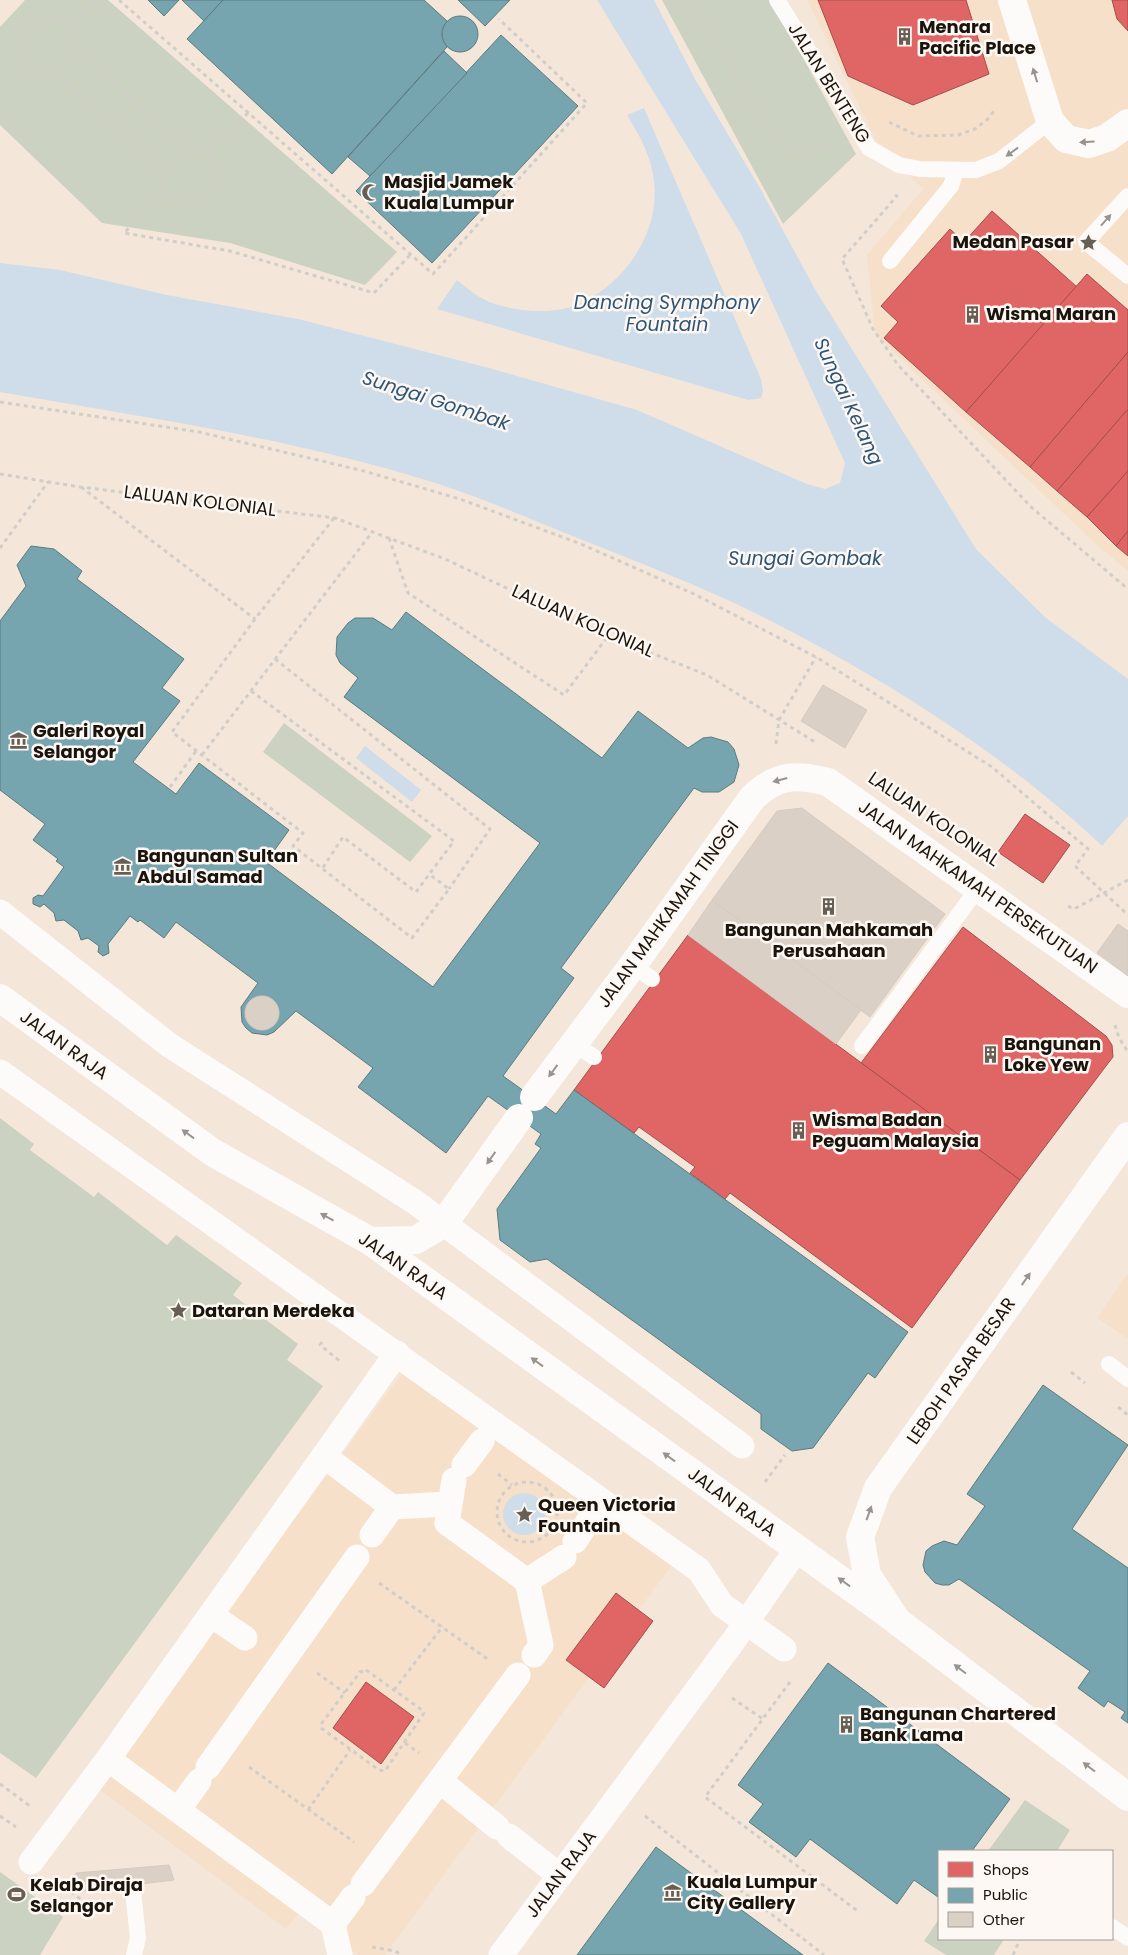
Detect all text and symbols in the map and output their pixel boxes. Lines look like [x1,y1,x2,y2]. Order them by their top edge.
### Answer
place label: Menara Pacific Place [919,14,1036,60]
street label: JALAN BENTENG [782,18,876,148]
building icon: Menara Pacific Place [895,27,915,47]
one-way arrow [1030,67,1038,82]
one-way arrow [1079,139,1095,147]
one-way arrow [1006,146,1019,157]
place label: Masjid Jamek Kuala Lumpur [384,169,514,215]
mosque icon: Masjid Jamek Kuala Lumpur [360,182,380,202]
one-way arrow [1100,215,1112,227]
place label: Medan Pasar [953,229,1074,254]
place icon: Medan Pasar [1078,232,1098,252]
water label: Dancing Symphony Fountain [574,289,762,338]
place label: Wisma Maran [986,301,1116,326]
building icon: Wisma Maran [962,304,982,324]
water label: Sungai Kelang [807,333,890,469]
water label: Sungai Gombak [359,364,514,437]
street label: LALUAN KOLONIAL [122,479,278,522]
water label: Sungai Gombak [728,545,883,572]
street label: LALUAN KOLONIAL [508,578,658,663]
place label: Galeri Royal Selangor [33,718,144,764]
museum icon: Galeri Royal Selangor [9,731,29,751]
street label: LALUAN KOLONIAL [864,765,1005,872]
one-way arrow [772,776,788,784]
street label: JALAN MAHKAMAH PERSEKUTUAN [854,794,1103,979]
street label: JALAN MAHKAMAH TINGGI [591,815,744,1013]
place label: Bangunan Sultan Abdul Samad [137,843,298,889]
museum icon: Bangunan Sultan Abdul Samad [113,856,133,876]
building icon: Bangunan Mahkamah Perusahaan [819,897,839,917]
place label: Bangunan Mahkamah Perusahaan [725,917,933,963]
street label: JALAN RAJA [15,1004,114,1085]
place label: Bangunan Loke Yew [1004,1031,1101,1077]
building icon: Bangunan Loke Yew [980,1044,1000,1064]
one-way arrow [548,1064,558,1078]
place label: Wisma Badan Peguam Malaysia [812,1107,979,1153]
building icon: Wisma Badan Peguam Malaysia [788,1120,808,1140]
one-way arrow [181,1129,195,1139]
one-way arrow [486,1151,496,1165]
one-way arrow [320,1213,335,1221]
street label: JALAN RAJA [354,1226,453,1306]
one-way arrow [1021,1272,1031,1286]
street label: LEBOH PASAR BESAR [900,1292,1021,1449]
place label: Dataran Merdeka [192,1298,355,1323]
place icon: Dataran Merdeka [168,1301,188,1321]
one-way arrow [530,1357,544,1367]
one-way arrow [662,1452,676,1462]
street label: JALAN RAJA [683,1461,782,1542]
place label: Queen Victoria Fountain [538,1492,676,1538]
place icon: Queen Victoria Fountain [514,1505,534,1525]
one-way arrow [865,1505,873,1520]
one-way arrow [837,1577,850,1587]
one-way arrow [954,1664,967,1675]
place label: Bangunan Chartered Bank Lama [860,1701,1056,1747]
building icon: Bangunan Chartered Bank Lama [836,1714,856,1734]
one-way arrow [1083,1762,1096,1773]
street label: JALAN RAJA [519,1825,602,1923]
legend [938,1850,1113,1940]
text: Shops [983,1859,1029,1880]
place label: Kuala Lumpur City Gallery [687,1869,817,1915]
place label: Kelab Diraja Selangor [30,1872,143,1918]
museum icon: Kuala Lumpur City Gallery [663,1882,683,1902]
text: Public [983,1884,1028,1905]
sports icon: Kelab Diraja Selangor [6,1885,26,1905]
text: Other [983,1909,1025,1930]

